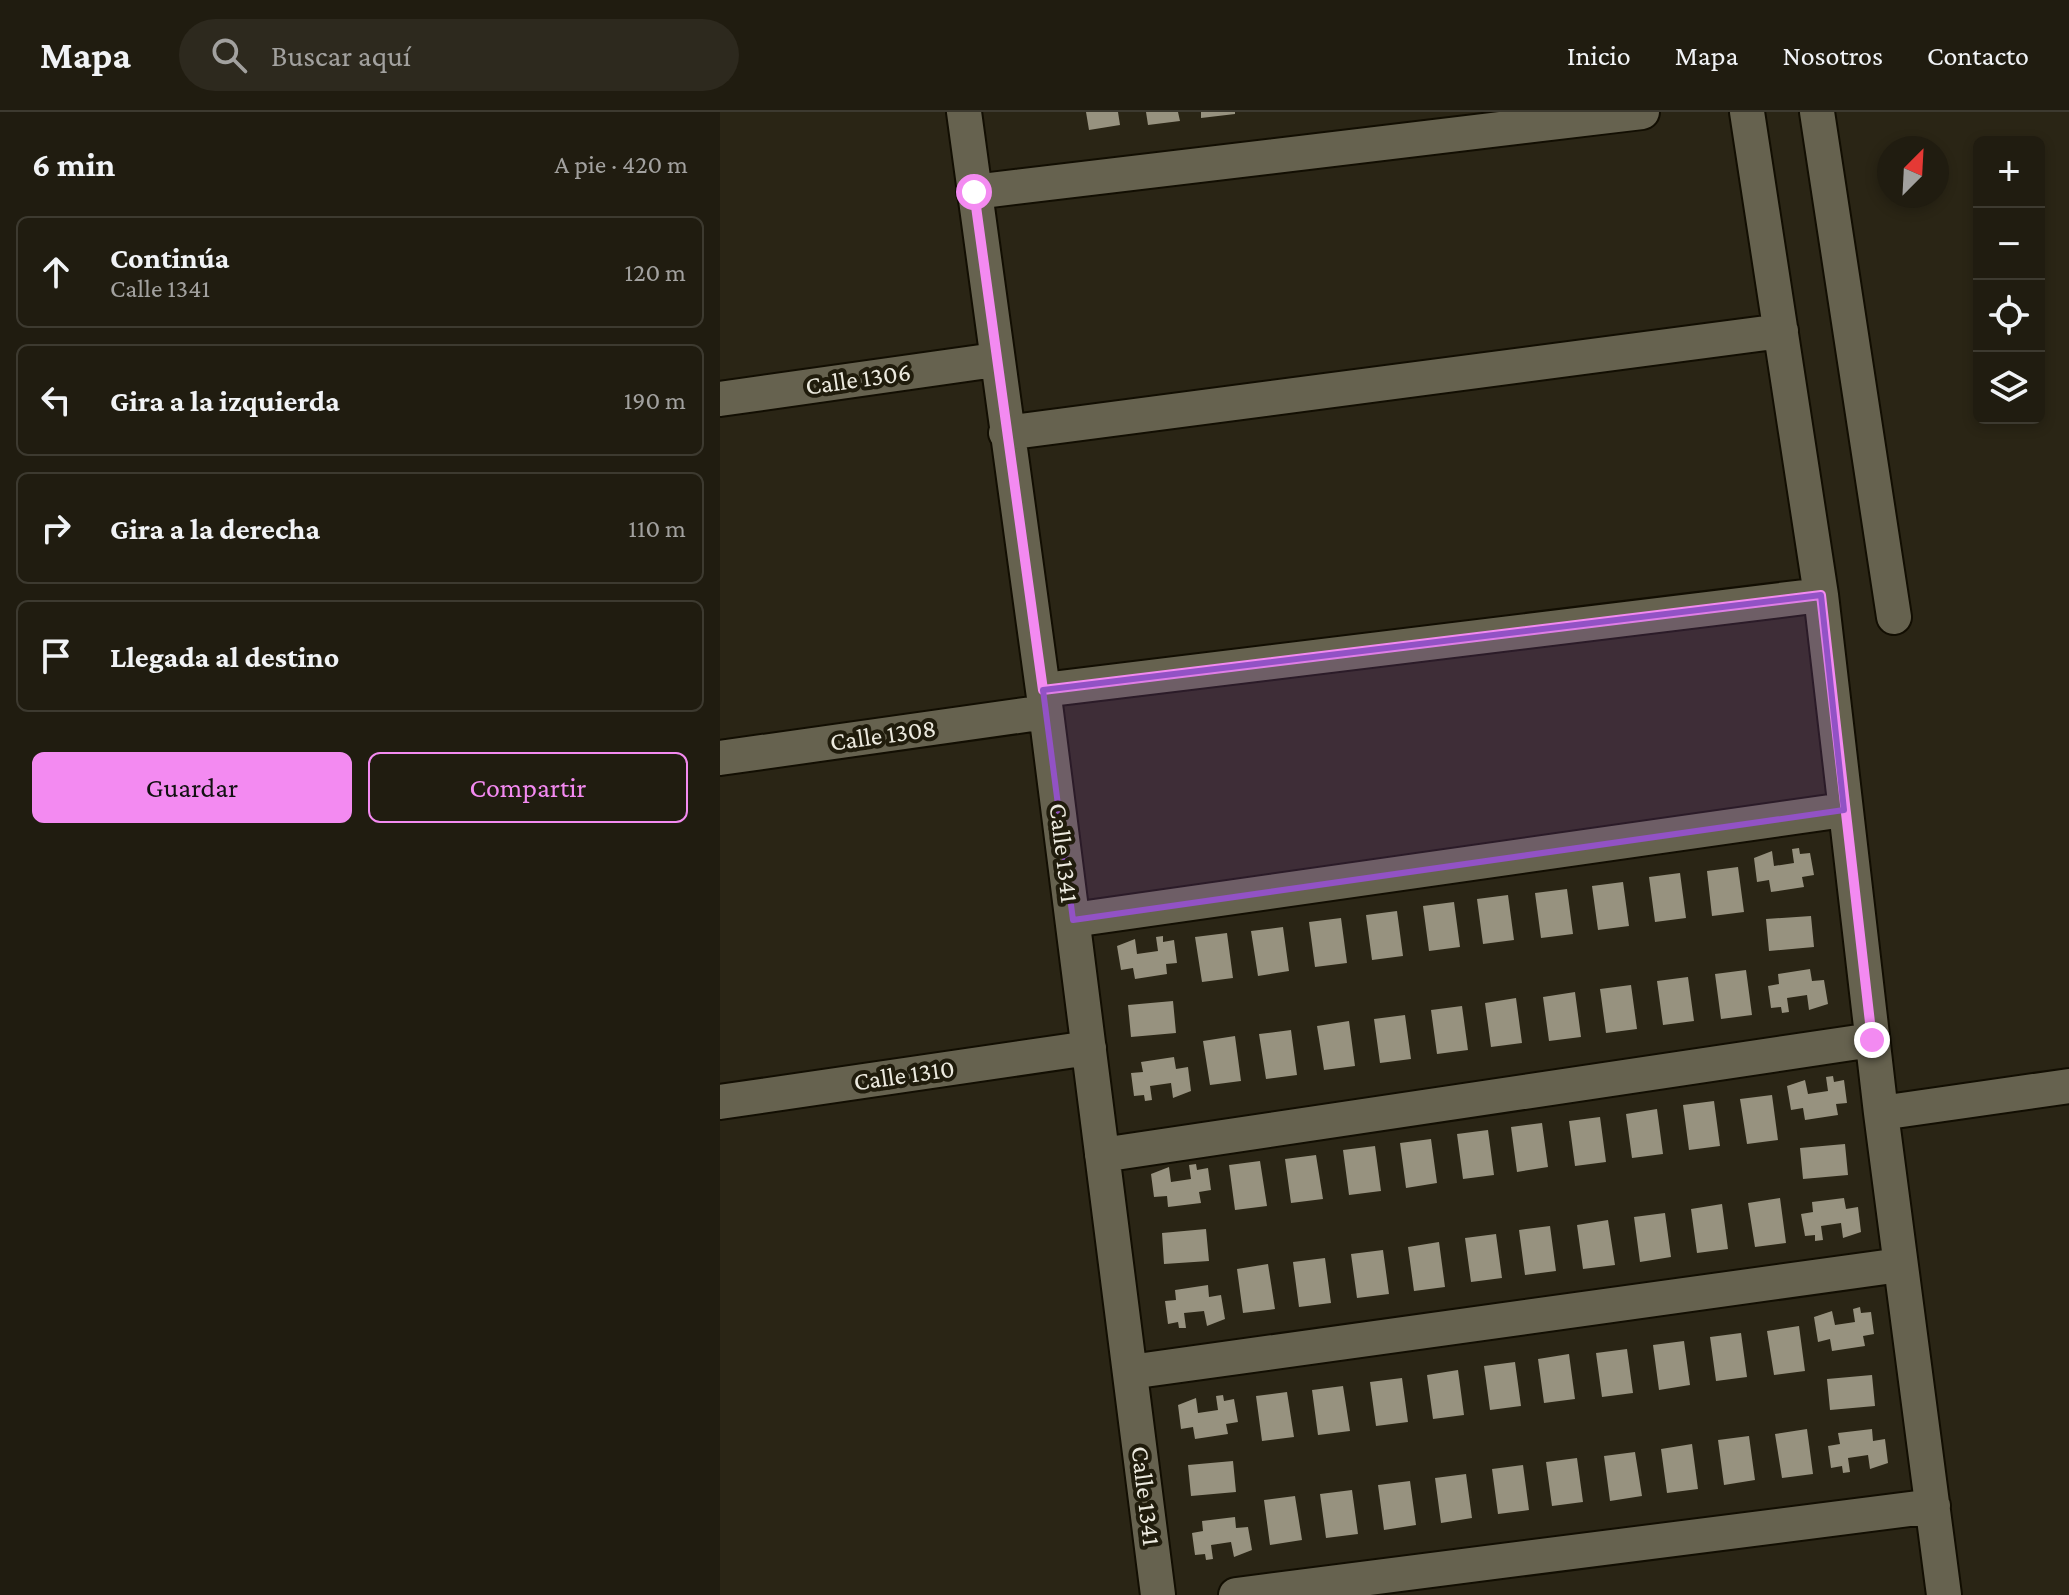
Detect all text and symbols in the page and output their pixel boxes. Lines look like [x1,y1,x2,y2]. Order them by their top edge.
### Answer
search box [179,19,739,91]
icon: search [207,33,251,77]
text: Mapa [40,34,131,76]
text: Buscar aquí [271,39,411,72]
text: Inicio [1567,40,1631,71]
text: Mapa [1675,40,1738,71]
text: Nosotros [1782,40,1883,71]
text: Contacto [1927,40,2029,71]
north arrow [1877,136,1949,208]
map controls [1973,136,2045,424]
button: + [1973,136,2045,208]
text: 6 min [32,146,115,183]
text: A pie · 420 m [555,150,688,179]
route start [956,174,992,210]
button: − [1973,208,2045,280]
text: Continúa [110,241,229,274]
icon: ahead [34,250,78,294]
text: 120 m [625,258,686,287]
text: Calle 1341 [110,274,210,303]
button: locate [1973,280,2045,352]
button: layers [1973,352,2045,424]
street label: Calle 1306 [803,357,913,401]
icon: left [34,378,78,422]
text: Gira a la izquierda [110,384,340,417]
text: 190 m [624,386,686,415]
icon: right [34,506,78,550]
text: Gira a la derecha [110,512,320,545]
text: 110 m [628,514,686,543]
icon: arrive [34,634,78,678]
text: Llegada al destino [110,640,339,673]
street label: Calle 1308 [828,713,938,757]
button: Guardar [32,752,352,823]
button: Compartir [368,752,688,823]
street label: Calle 1341 [1044,802,1084,904]
route end [1854,1022,1890,1058]
street label: Calle 1310 [852,1054,956,1096]
street label: Calle 1341 [1126,1445,1166,1547]

